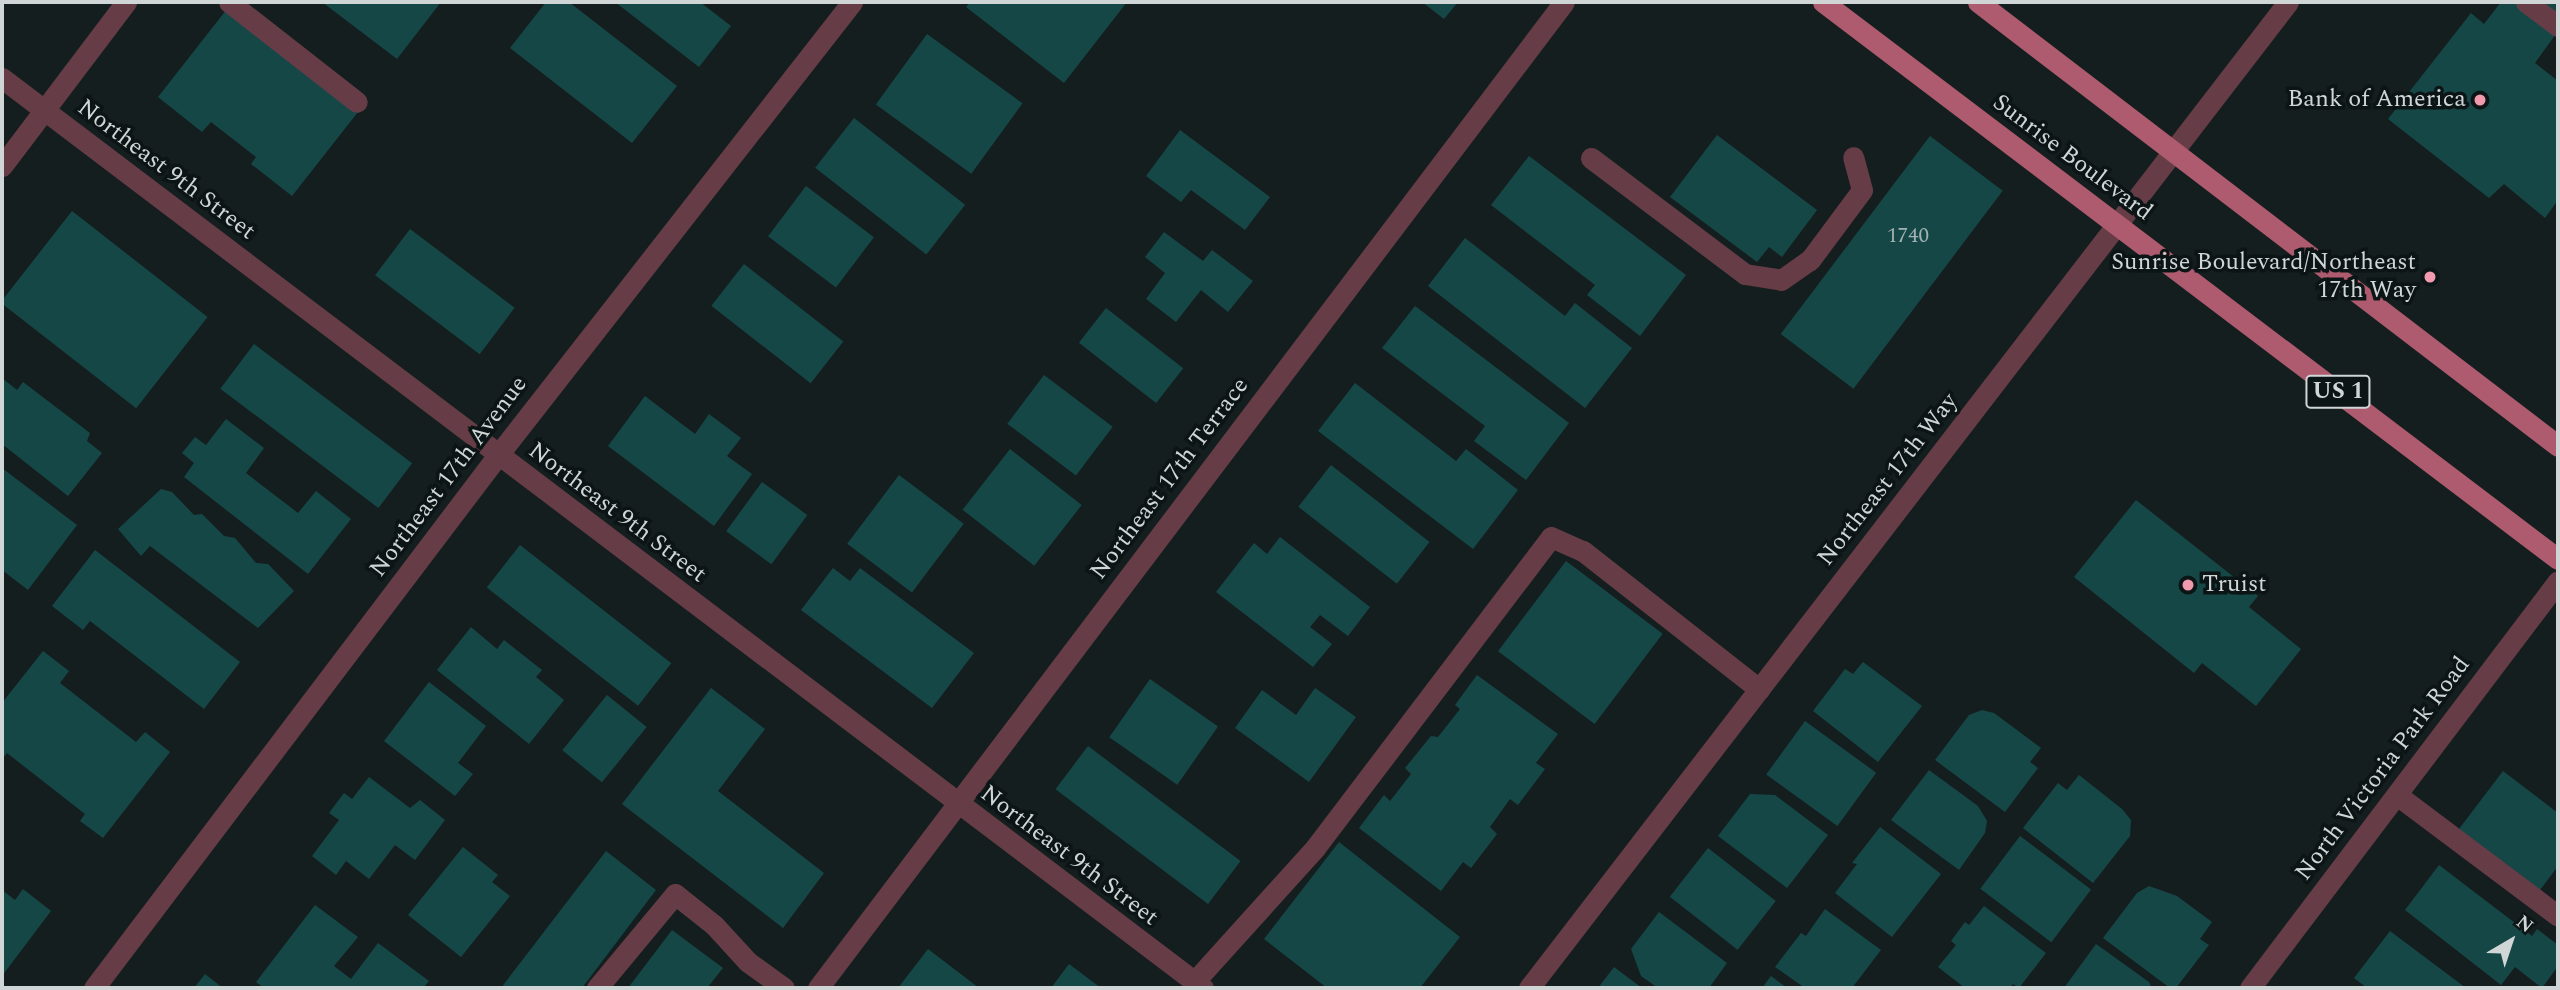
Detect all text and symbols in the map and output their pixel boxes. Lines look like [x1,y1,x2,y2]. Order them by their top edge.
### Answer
place label: Bank of America [2287,86,2466,114]
street label: Sunrise Boulevard [1986,89,2158,227]
marker: Bank of America [2472,92,2488,108]
street label: Northeast 9th Street [71,94,261,246]
house number: 1740 [1887,223,1929,249]
place label: Sunrise Boulevard/Northeast 17th Way [2111,249,2416,305]
marker: Sunrise Boulevard/Northeast 17th Way [2422,269,2438,285]
street label: Northeast 17th Avenue [364,371,534,583]
street label: Northeast 17th Terrace [1085,372,1255,586]
road number: US 1 [2305,372,2371,412]
street label: Northeast 17th Way [1812,388,1964,572]
street label: Northeast 9th Street [522,437,712,589]
place label: Truist [2202,571,2267,599]
marker: Truist [2180,577,2196,593]
street label: North Victoria Park Road [2289,651,2477,887]
street label: Northeast 9th Street [974,780,1164,932]
north arrow [2476,906,2546,976]
text: N [2509,908,2540,940]

